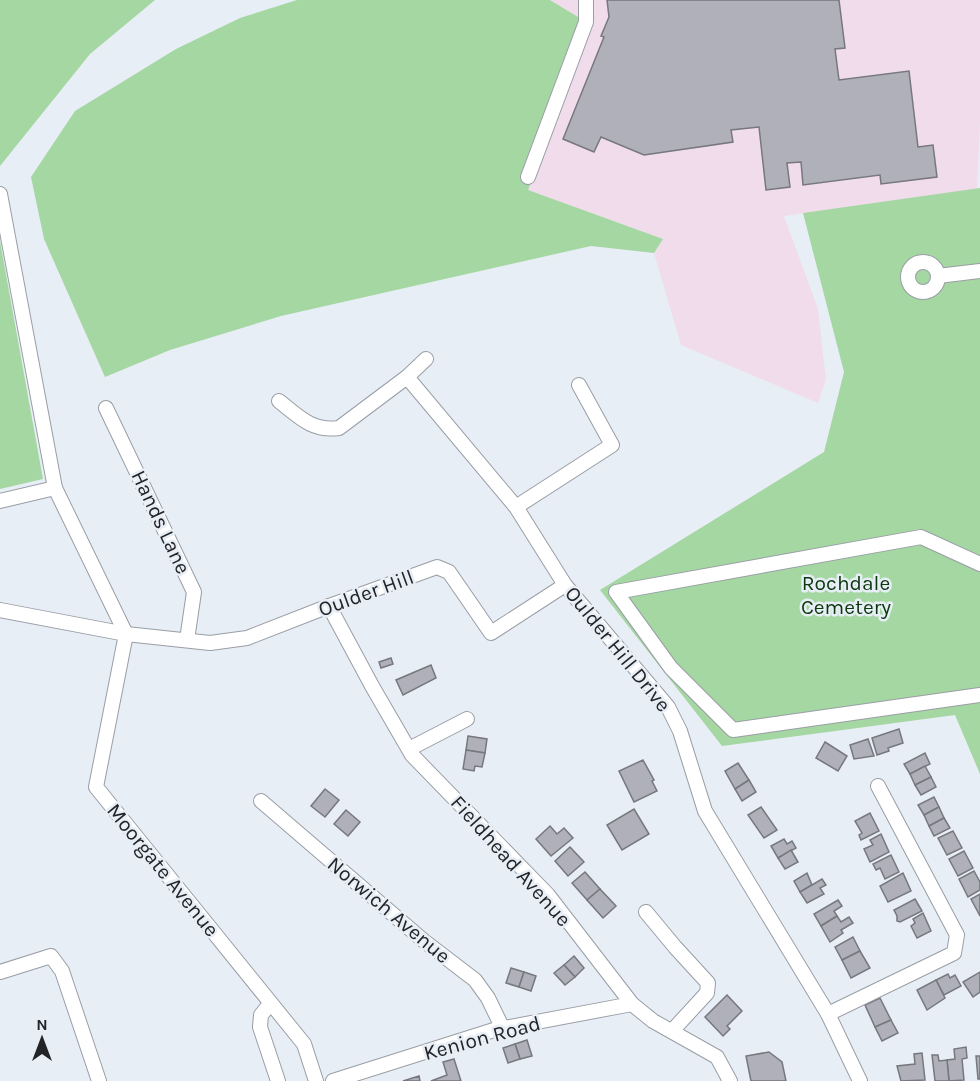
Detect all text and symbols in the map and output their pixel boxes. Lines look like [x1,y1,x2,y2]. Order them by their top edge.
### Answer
street label: Hands Lane [127,466,195,578]
street label: Oulder Hill [315,565,417,621]
park label: Rochdale Cemetery [801,571,891,619]
street label: Oulder Hill Drive [560,582,676,716]
street label: Fieldhead Avenue [446,791,576,931]
street label: Moorgate Avenue [102,799,224,941]
street label: Norwich Avenue [323,852,455,968]
north arrow [12,1009,72,1069]
street label: Kenion Road [421,1011,543,1065]
text: N [36,1015,48,1034]

